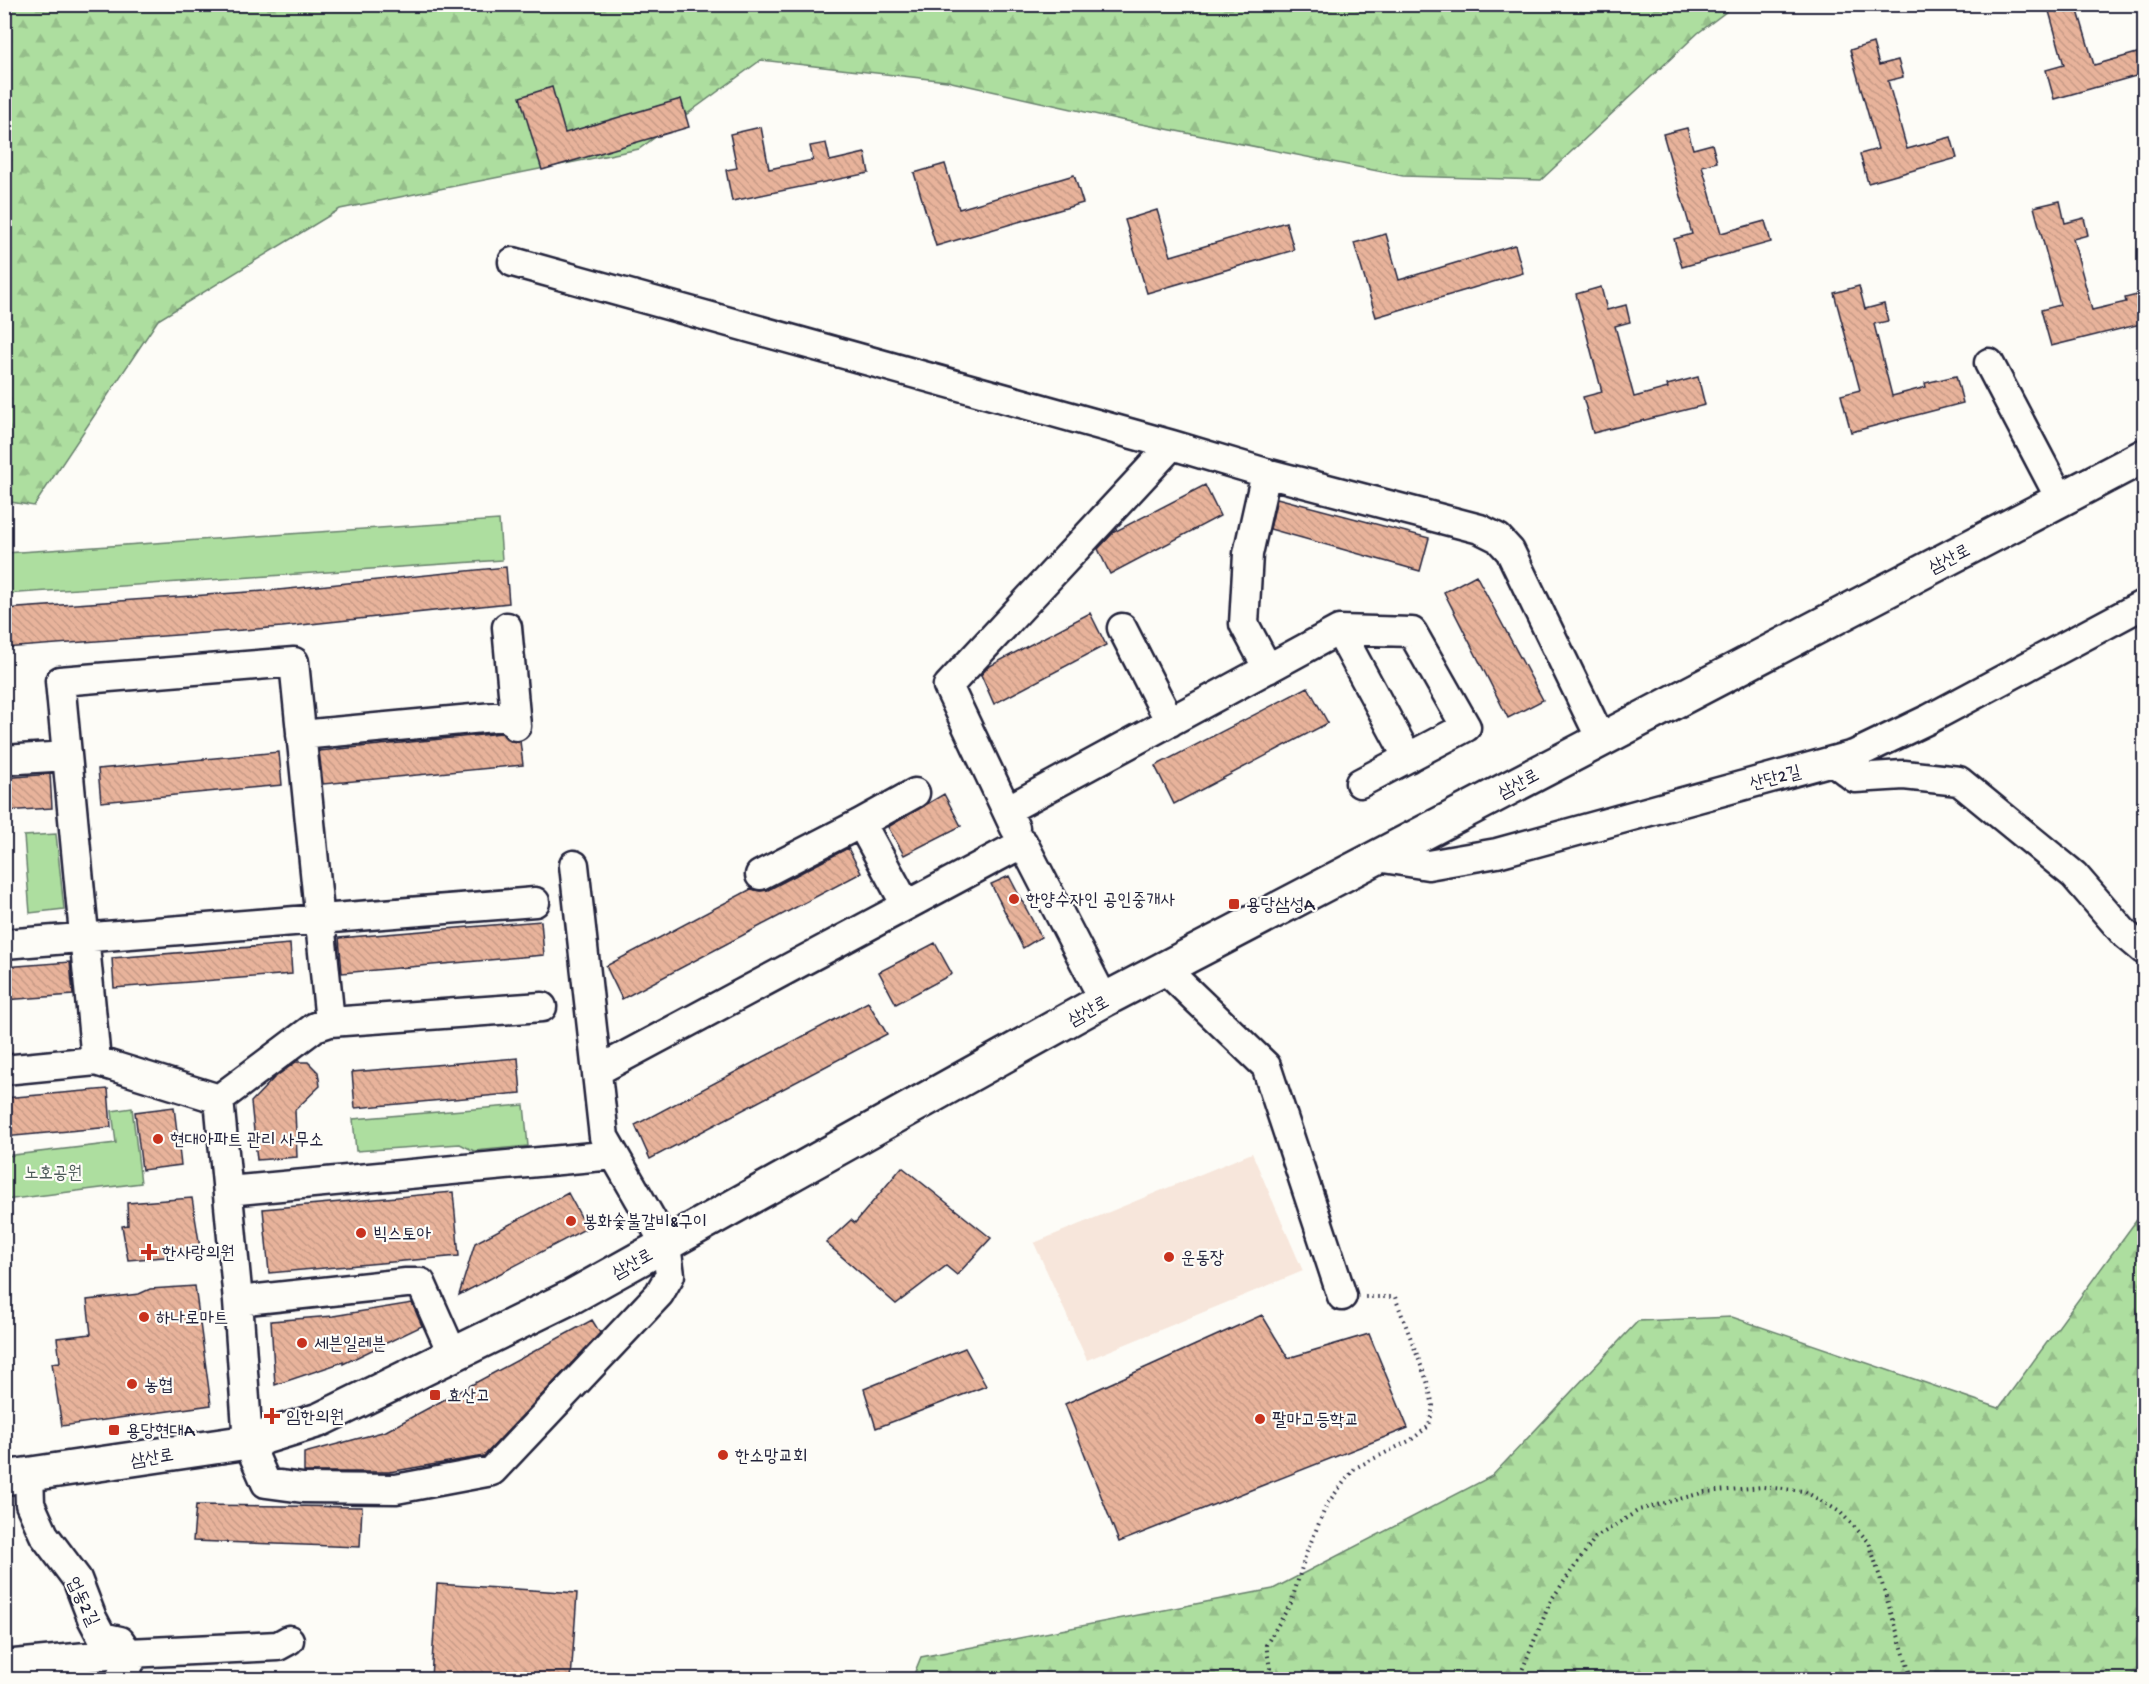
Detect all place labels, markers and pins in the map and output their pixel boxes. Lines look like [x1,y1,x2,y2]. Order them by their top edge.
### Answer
place label: 한양수자인 공인중개사 [1026,891,1176,912]
marker: 한양수자인 공인중개사 [1007,892,1021,906]
place label: 용당삼성A [1246,896,1316,917]
marker: 용당삼성A [1227,897,1241,911]
place label: 현대아파트 관리 사무소 [170,1131,323,1152]
marker: 현대아파트 관리 사무소 [151,1132,165,1146]
place label: 봉화숯불갈비&구이 [583,1212,707,1234]
marker: 봉화숯불갈비&구이 [564,1214,578,1228]
place label: 빅스토아 [373,1225,431,1246]
marker: 빅스토아 [354,1226,368,1240]
marker: 한사랑의원 [140,1243,158,1261]
place label: 한사랑의원 [162,1244,234,1265]
place label: 운동장 [1181,1249,1224,1270]
marker: 운동장 [1162,1250,1176,1264]
place label: 하나로마트 [156,1309,228,1330]
marker: 하나로마트 [137,1310,151,1324]
place label: 세븐일레븐 [314,1335,386,1356]
marker: 세븐일레븐 [295,1336,309,1350]
place label: 농협 [144,1376,173,1397]
marker: 농협 [125,1377,139,1391]
place label: 효산고 [447,1387,490,1408]
marker: 효산고 [428,1388,442,1402]
marker: 임한의원 [263,1407,281,1425]
place label: 임한의원 [286,1408,344,1429]
place label: 팔마고등학교 [1272,1411,1359,1432]
marker: 팔마고등학교 [1253,1412,1267,1426]
place label: 용당현대A [126,1422,196,1443]
marker: 용당현대A [107,1423,121,1437]
place label: 한소망교회 [735,1447,807,1468]
marker: 한소망교회 [716,1448,730,1462]

